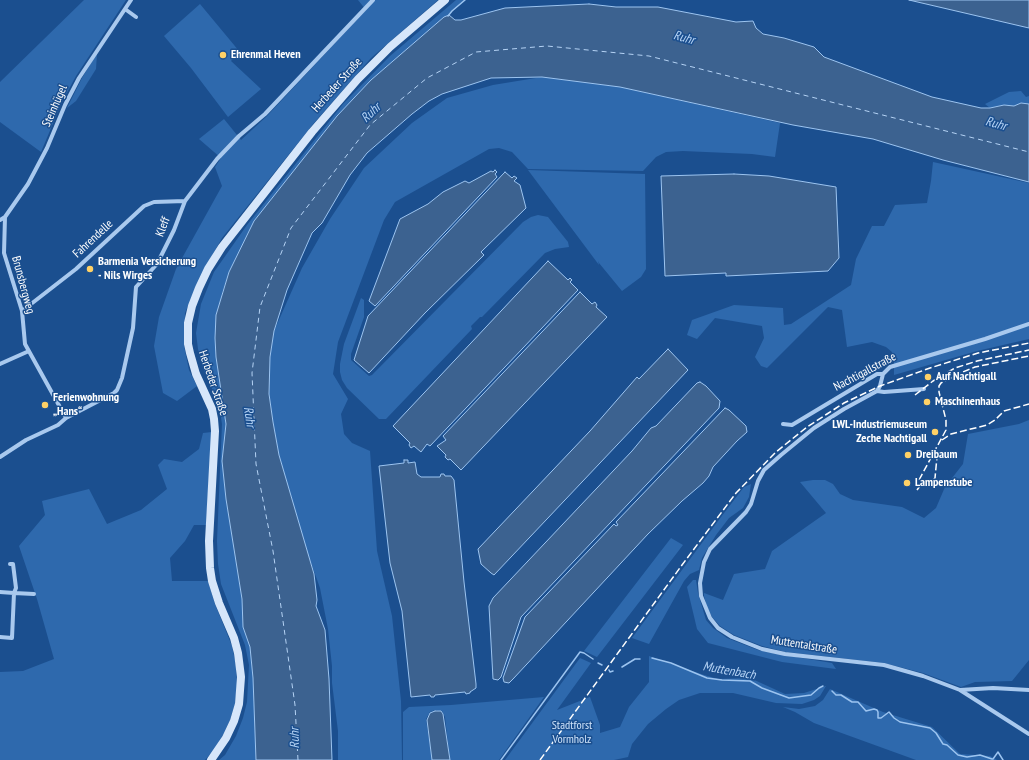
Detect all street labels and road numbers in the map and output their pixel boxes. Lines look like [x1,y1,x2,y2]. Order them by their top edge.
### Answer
street label: Herbeder Straße [309,55,365,115]
street label: Steinhügel [39,83,71,129]
street label: Kleff [153,215,173,239]
street label: Fahrendelle [70,217,116,261]
street label: Brunsbergweg [8,255,38,315]
street label: Herbeder Straße [195,348,231,418]
street label: Nachtigallstraße [831,350,899,394]
street label: Muttentalstraße [770,633,838,657]

